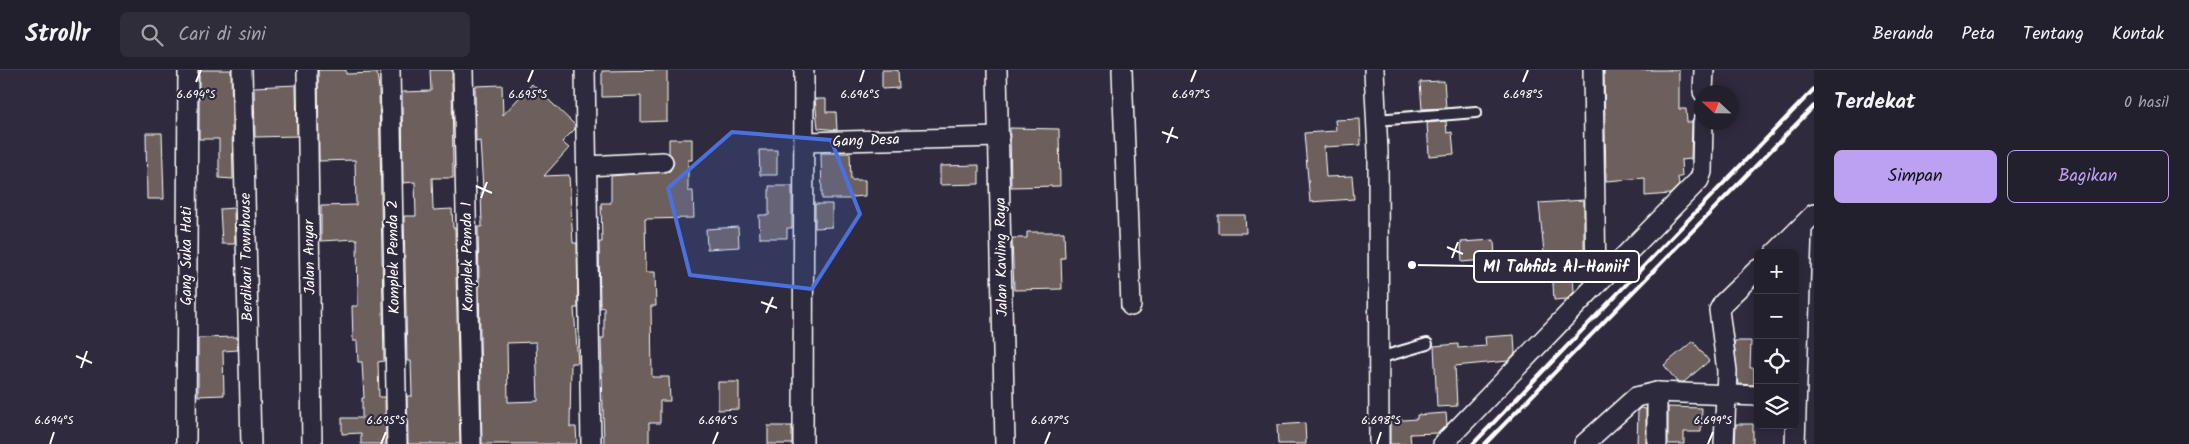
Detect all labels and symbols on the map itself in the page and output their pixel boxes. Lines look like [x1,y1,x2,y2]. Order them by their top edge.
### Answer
text: 6.694°S [176,85,216,104]
text: 6.695°S [509,85,548,104]
text: 6.696°S [840,85,880,104]
text: 6.697°S [1172,85,1211,104]
text: 6.698°S [1503,85,1543,104]
north arrow [1694,85,1739,130]
street label: Gang Desa [832,128,900,154]
street label: Berdikari Townhouse [234,192,260,322]
street label: Jalan Kavling Raya [989,197,1015,317]
street label: Komplek Pemda 2 [381,200,407,314]
street label: Komplek Pemda 1 [455,201,481,312]
street label: Gang Suka Hati [175,205,199,306]
street label: Jalan Anyar [297,218,323,295]
callout: MI Tahfidz Al-Haniif [1474,251,1639,282]
text: MI Tahfidz Al-Haniif [1483,255,1631,280]
text: 6.694°S [34,411,74,430]
text: 6.695°S [367,411,406,430]
text: 6.696°S [698,411,738,430]
text: 6.697°S [1031,411,1070,430]
text: 6.698°S [1361,411,1401,430]
text: 6.699°S [1694,411,1733,430]

